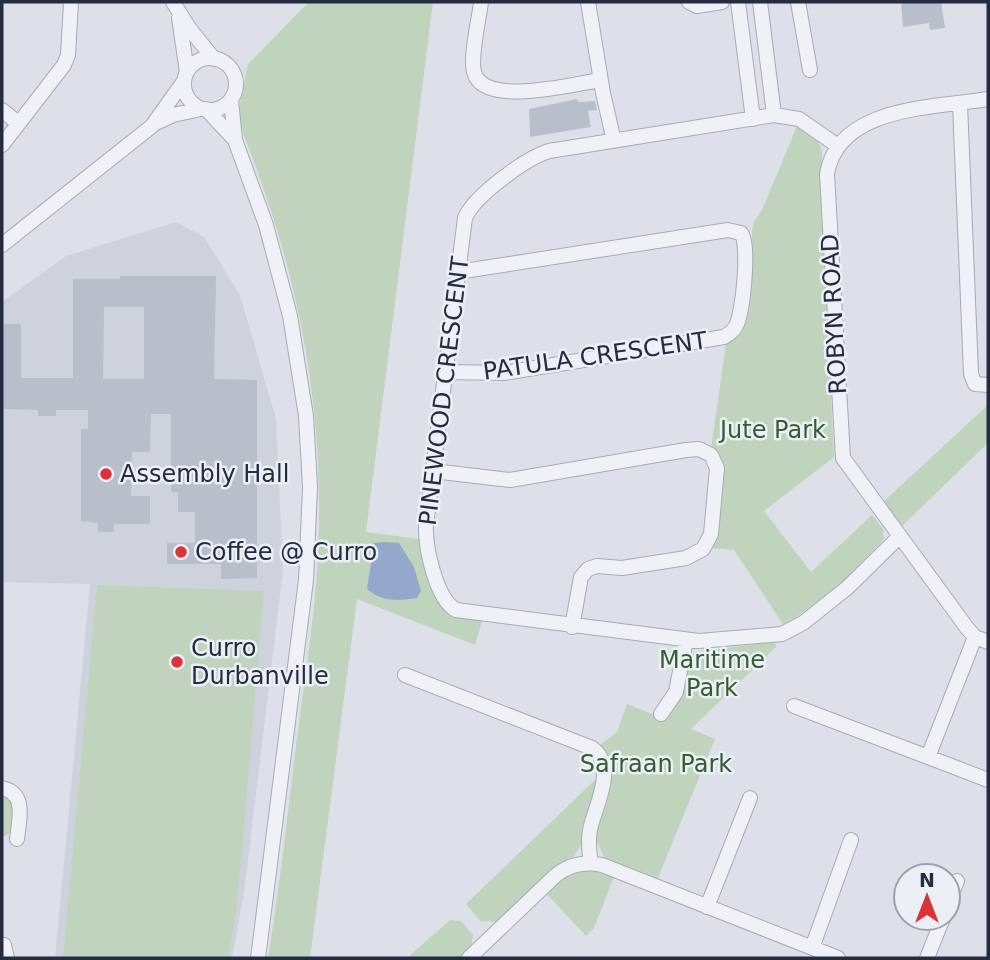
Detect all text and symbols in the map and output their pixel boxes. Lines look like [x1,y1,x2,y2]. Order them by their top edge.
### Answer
street label: ROBYN ROAD [816,233,852,395]
street label: PINEWOOD CRESCENT [414,255,474,527]
street label: PATULA CRESCENT [481,326,709,386]
park label: Jute Park [718,416,826,444]
place label: Assembly Hall [120,460,289,488]
marker: Assembly Hall [98,466,114,482]
place label: Coffee @ Curro [195,538,377,566]
marker: Coffee @ Curro [173,544,189,560]
place label: Curro Durbanville [191,634,329,690]
park label: Maritime Park [659,646,765,702]
marker: Curro Durbanville [169,654,185,670]
park label: Safraan Park [580,750,732,778]
north arrow [892,862,962,932]
text: N [919,869,935,891]

